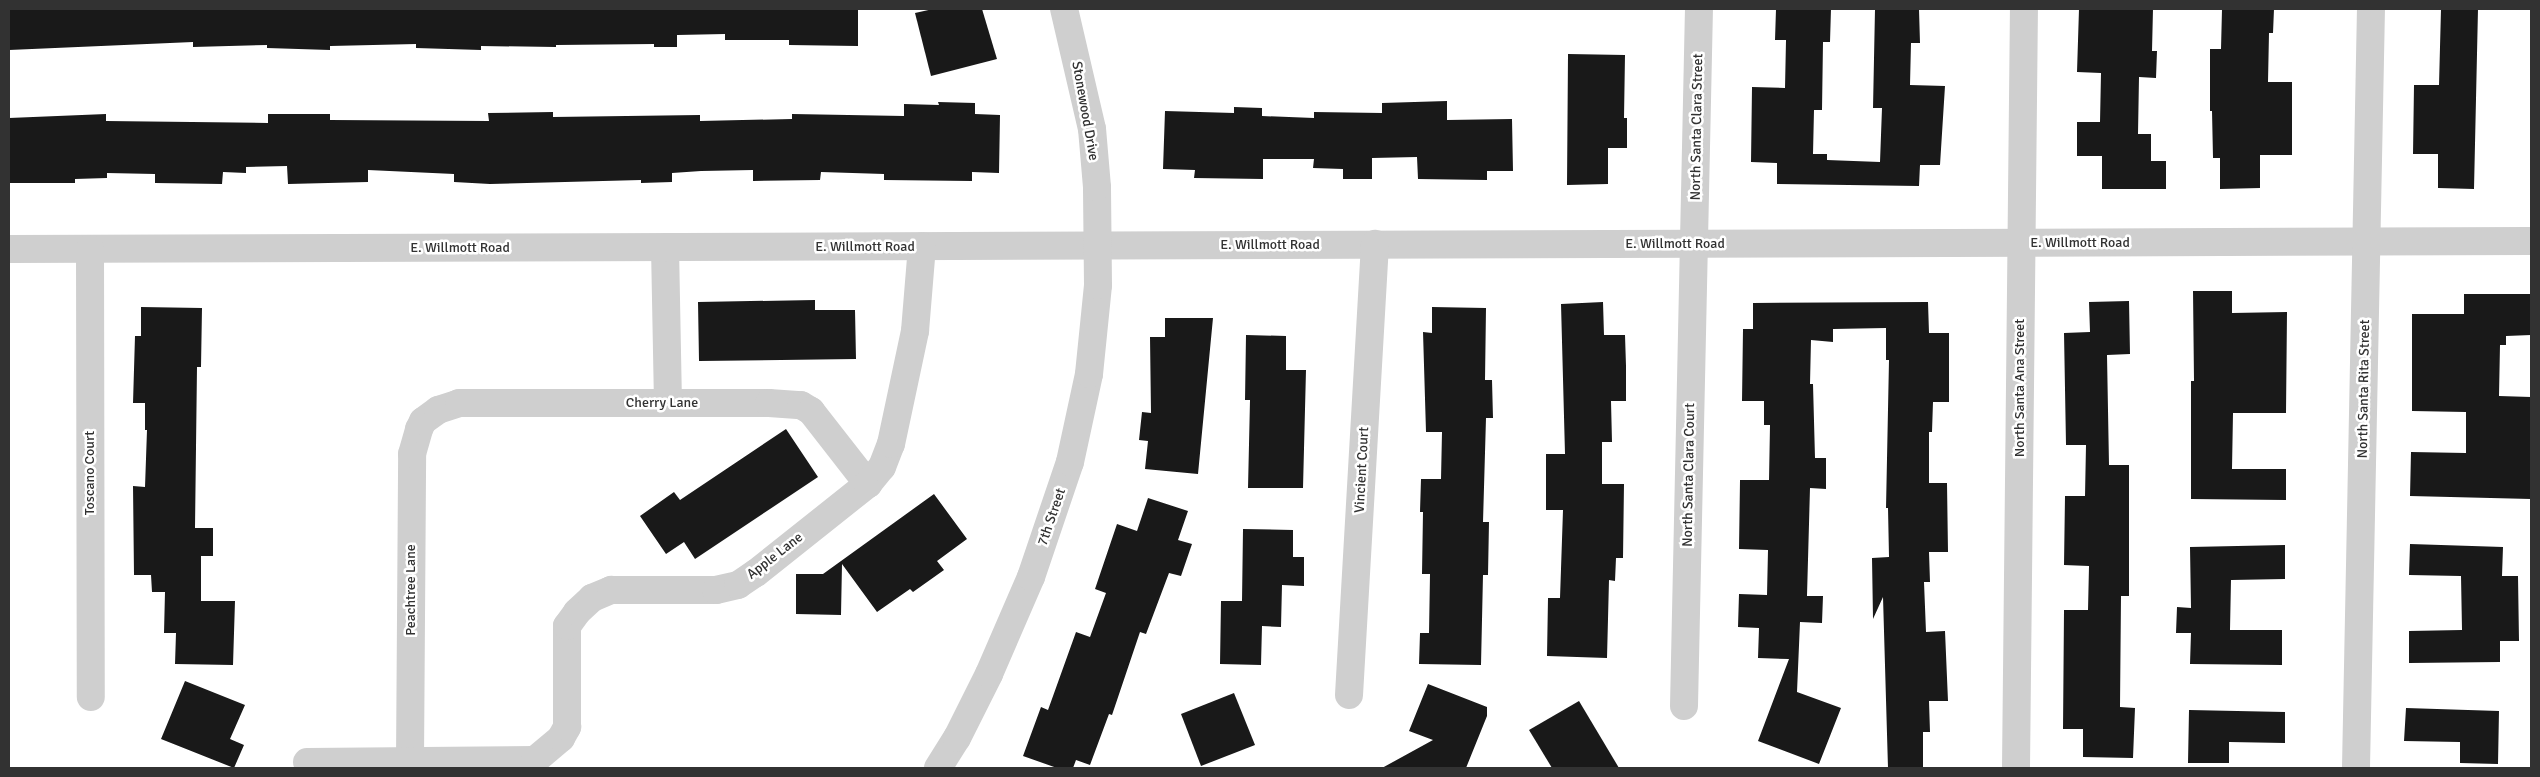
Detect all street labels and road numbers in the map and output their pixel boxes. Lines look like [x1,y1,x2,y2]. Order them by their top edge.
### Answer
street label: North Santa Clara Street [1687,53,1707,201]
street label: Stonewood Drive [1068,60,1102,162]
street label: E. Willmott Road [2030,235,2130,251]
street label: E. Willmott Road [1625,236,1725,252]
street label: E. Willmott Road [1220,237,1320,253]
street label: E. Willmott Road [815,239,915,255]
street label: E. Willmott Road [410,240,510,256]
street label: North Santa Ana Street [2012,319,2028,457]
street label: North Santa Rita Street [2354,319,2374,459]
street label: Cherry Lane [626,395,698,411]
street label: North Santa Clara Court [1679,403,1699,547]
street label: Vincient Court [1351,426,1373,514]
street label: Toscano Court [82,431,98,515]
street label: 7th Street [1034,486,1070,548]
street label: Apple Lane [744,529,806,583]
street label: Peachtree Lane [403,544,419,636]

